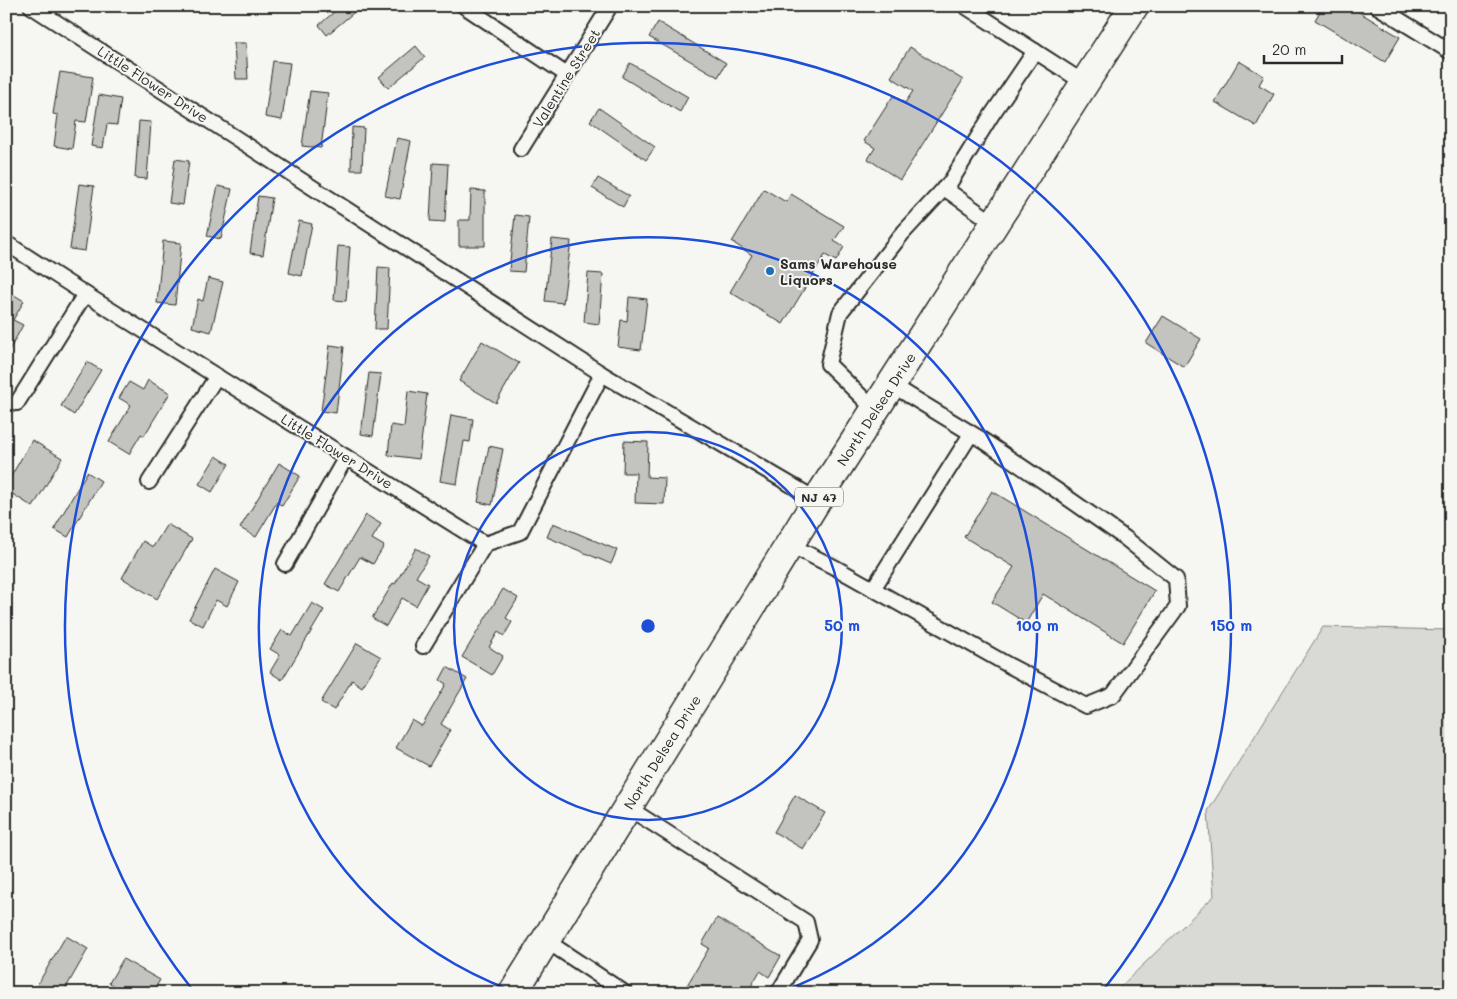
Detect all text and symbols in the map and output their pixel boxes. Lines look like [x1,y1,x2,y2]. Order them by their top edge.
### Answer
street label: Valentine Street [528,25,604,131]
scale bar [1264,32,1342,64]
text: 20 m [1272,39,1306,59]
street label: Little Flower Drive [94,41,212,127]
place label: Sams Warehouse Liquors [780,254,897,289]
marker: Sams Warehouse Liquors [764,265,776,277]
street label: North Delsea Drive [832,349,920,469]
street label: Little Flower Drive [278,409,396,493]
road number: NJ 47 [795,488,843,507]
text: 50 m [824,615,860,635]
text: 100 m [1015,615,1059,635]
text: 150 m [1210,615,1252,635]
centre of rings [639,617,657,635]
street label: North Delsea Drive [619,691,705,813]

